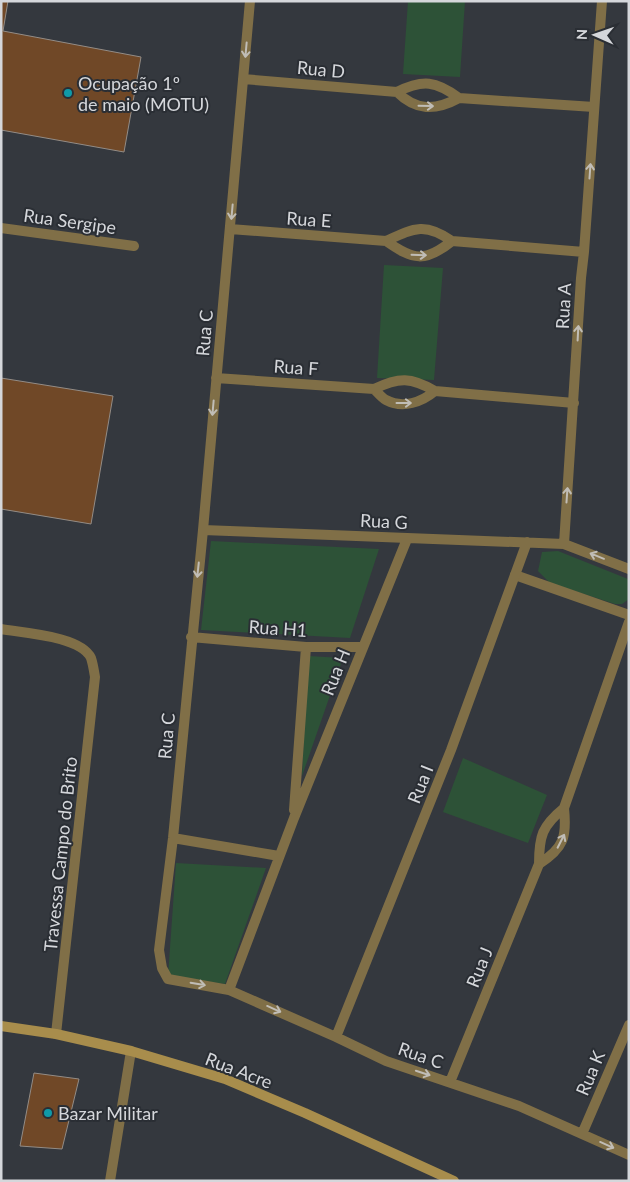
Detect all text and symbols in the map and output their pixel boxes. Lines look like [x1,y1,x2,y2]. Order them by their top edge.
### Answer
north arrow [570,10,620,60]
text: N [573,29,590,40]
one-way arrow [241,42,251,58]
street label: Rua D [296,56,346,82]
place label: Ocupação 1º de maio (MOTU) [78,72,209,115]
marker: Ocupação 1º de maio (MOTU) [62,87,74,99]
one-way arrow [418,101,434,111]
one-way arrow [585,163,594,179]
one-way arrow [227,203,237,219]
street label: Rua Sergipe [22,204,118,238]
street label: Rua E [286,206,332,232]
one-way arrow [410,251,426,260]
street label: Rua A [551,282,575,330]
street label: Rua C [191,309,217,357]
one-way arrow [573,325,582,341]
street label: Rua F [273,354,319,380]
one-way arrow [396,398,412,408]
one-way arrow [209,400,218,416]
one-way arrow [563,487,572,503]
street label: Rua G [360,509,408,533]
one-way arrow [589,551,604,560]
one-way arrow [194,562,203,578]
street label: Rua H1 [248,615,308,641]
street label: Rua H [316,646,354,698]
street label: Rua C [153,712,179,760]
street label: Travessa Campo do Brito [39,755,81,953]
street label: Rua I [402,762,438,806]
one-way arrow [556,833,566,848]
street label: Rua J [461,944,497,990]
one-way arrow [190,980,206,990]
one-way arrow [266,1005,281,1015]
street label: Rua C [395,1037,447,1073]
street label: Rua Acre [202,1047,276,1093]
street label: Rua K [571,1047,609,1099]
one-way arrow [415,1069,431,1079]
place label: Bazar Militar [58,1102,158,1124]
marker: Bazar Militar [42,1107,54,1119]
one-way arrow [599,1141,614,1151]

